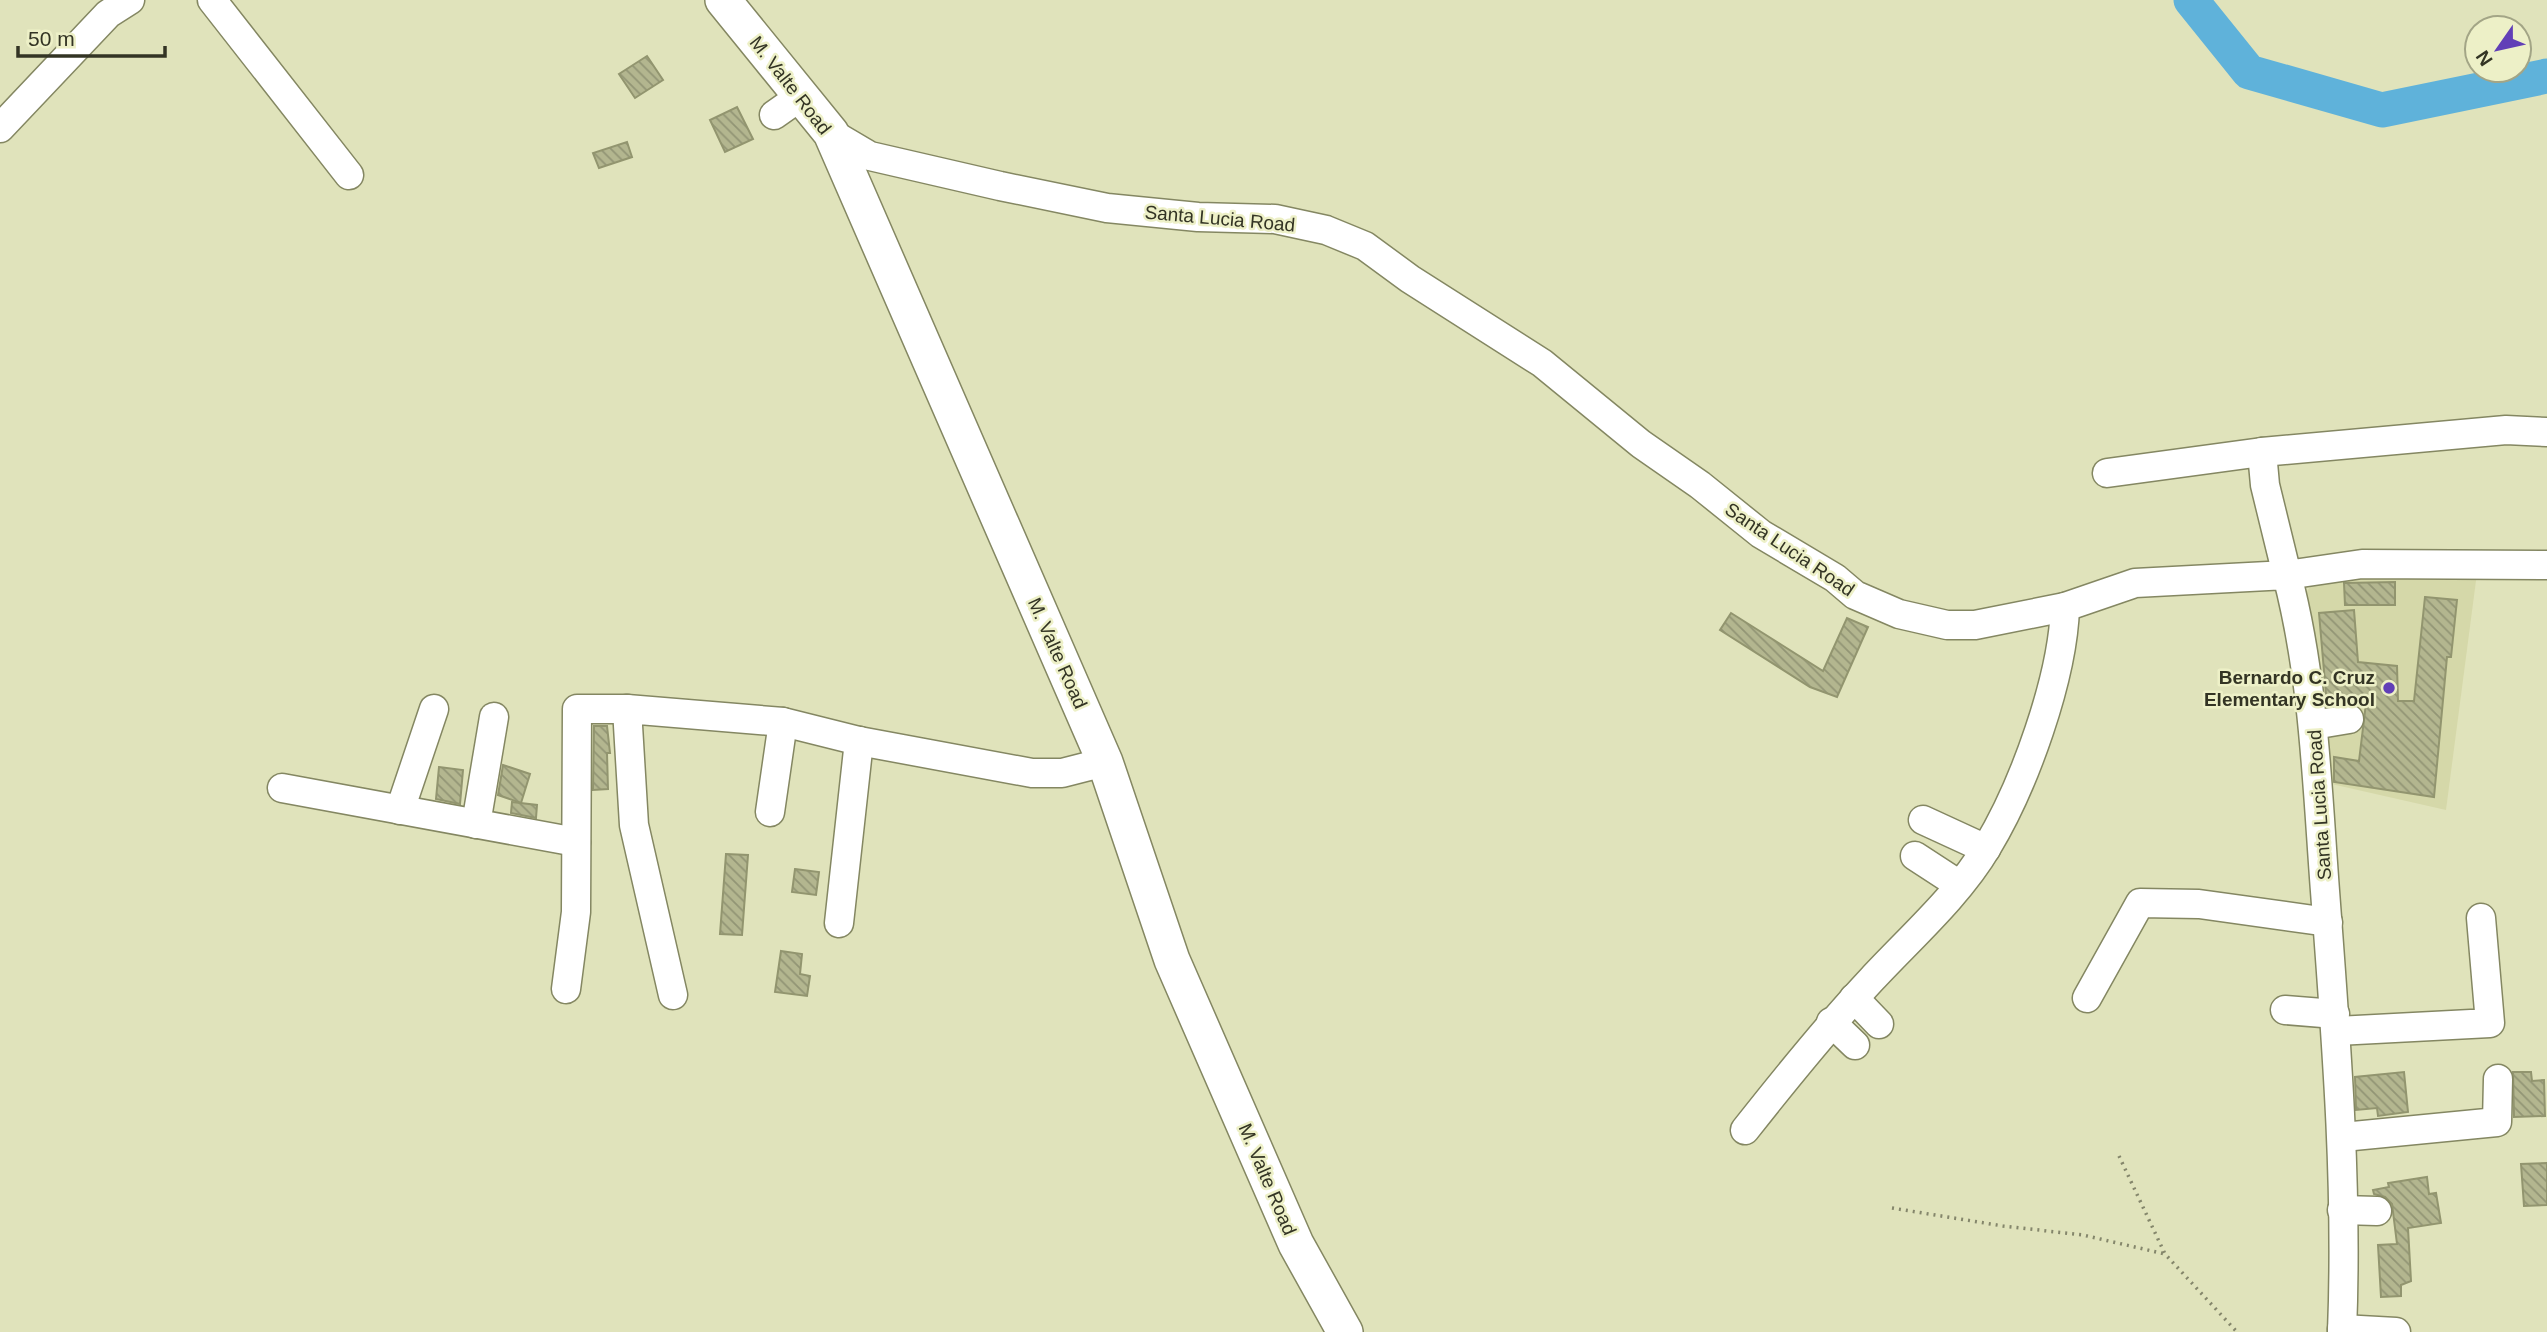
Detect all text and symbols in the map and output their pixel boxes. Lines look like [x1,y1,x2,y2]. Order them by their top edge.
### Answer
scale bar [18,14,164,58]
north arrow [2463,14,2533,84]
text: 50 m [28,27,75,50]
street label: M. Valte Road [746,32,836,139]
text: N [2472,47,2497,70]
street label: Santa Lucia Road [1144,201,1296,236]
street label: Santa Lucia Road [1721,498,1858,600]
street label: M. Valte Road [1024,595,1091,712]
place label: Bernardo C. Cruz Elementary School [2204,667,2375,710]
marker: Bernardo C. Cruz Elementary School [2381,680,2397,696]
street label: Santa Lucia Road [2304,729,2335,881]
street label: M. Valte Road [1235,1120,1300,1238]

